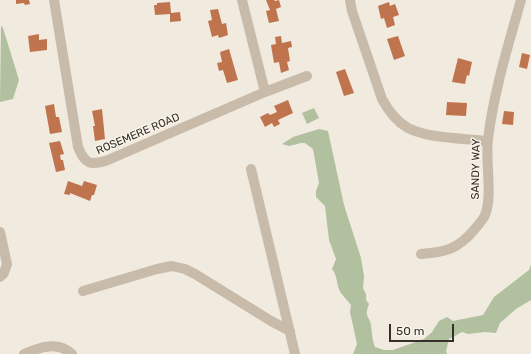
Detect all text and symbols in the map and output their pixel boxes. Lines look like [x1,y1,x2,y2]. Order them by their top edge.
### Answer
street label: ROSEMERE ROAD [94,110,182,158]
street label: SANDY WAY [469,138,483,200]
scale bar [391,316,456,342]
text: 50 m [396,324,424,338]

